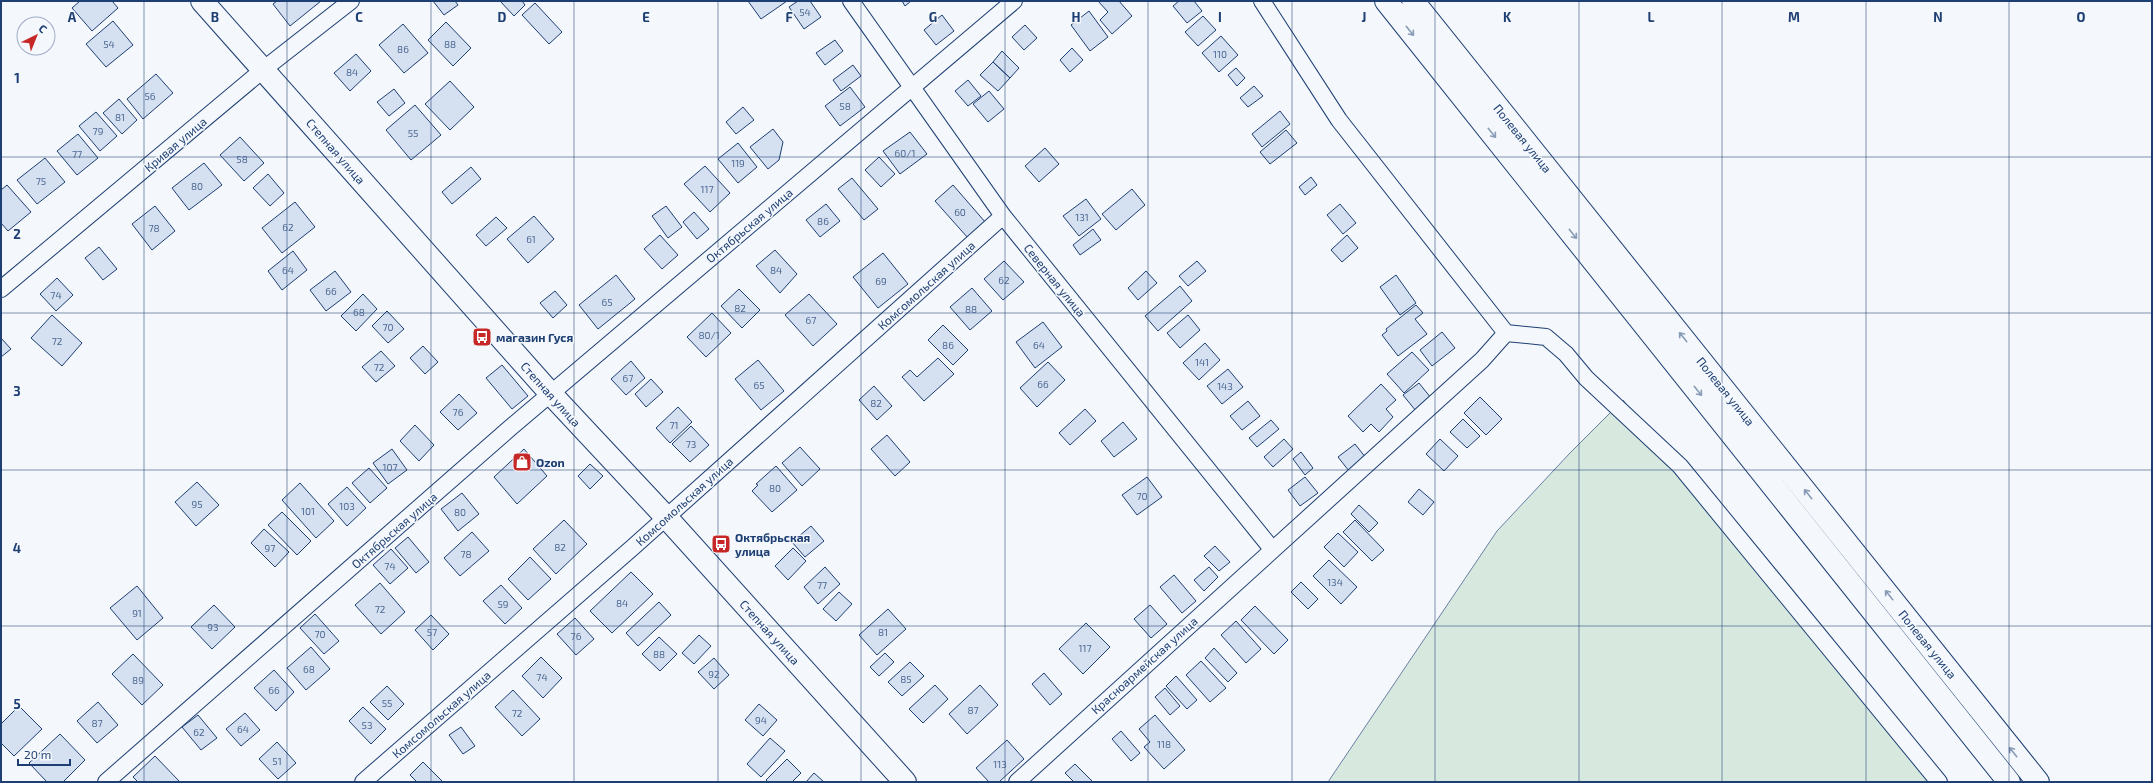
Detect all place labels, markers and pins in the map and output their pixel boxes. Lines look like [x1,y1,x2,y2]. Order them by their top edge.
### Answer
bus stop icon: магазин Гуся [471,326,493,348]
place label: магазин Гуся [496,330,573,344]
shop icon: Ozon [511,451,533,473]
place label: Ozon [536,455,565,469]
place label: Октябрьская улица [735,530,811,558]
bus stop icon: Октябрьская улица [710,533,732,555]

